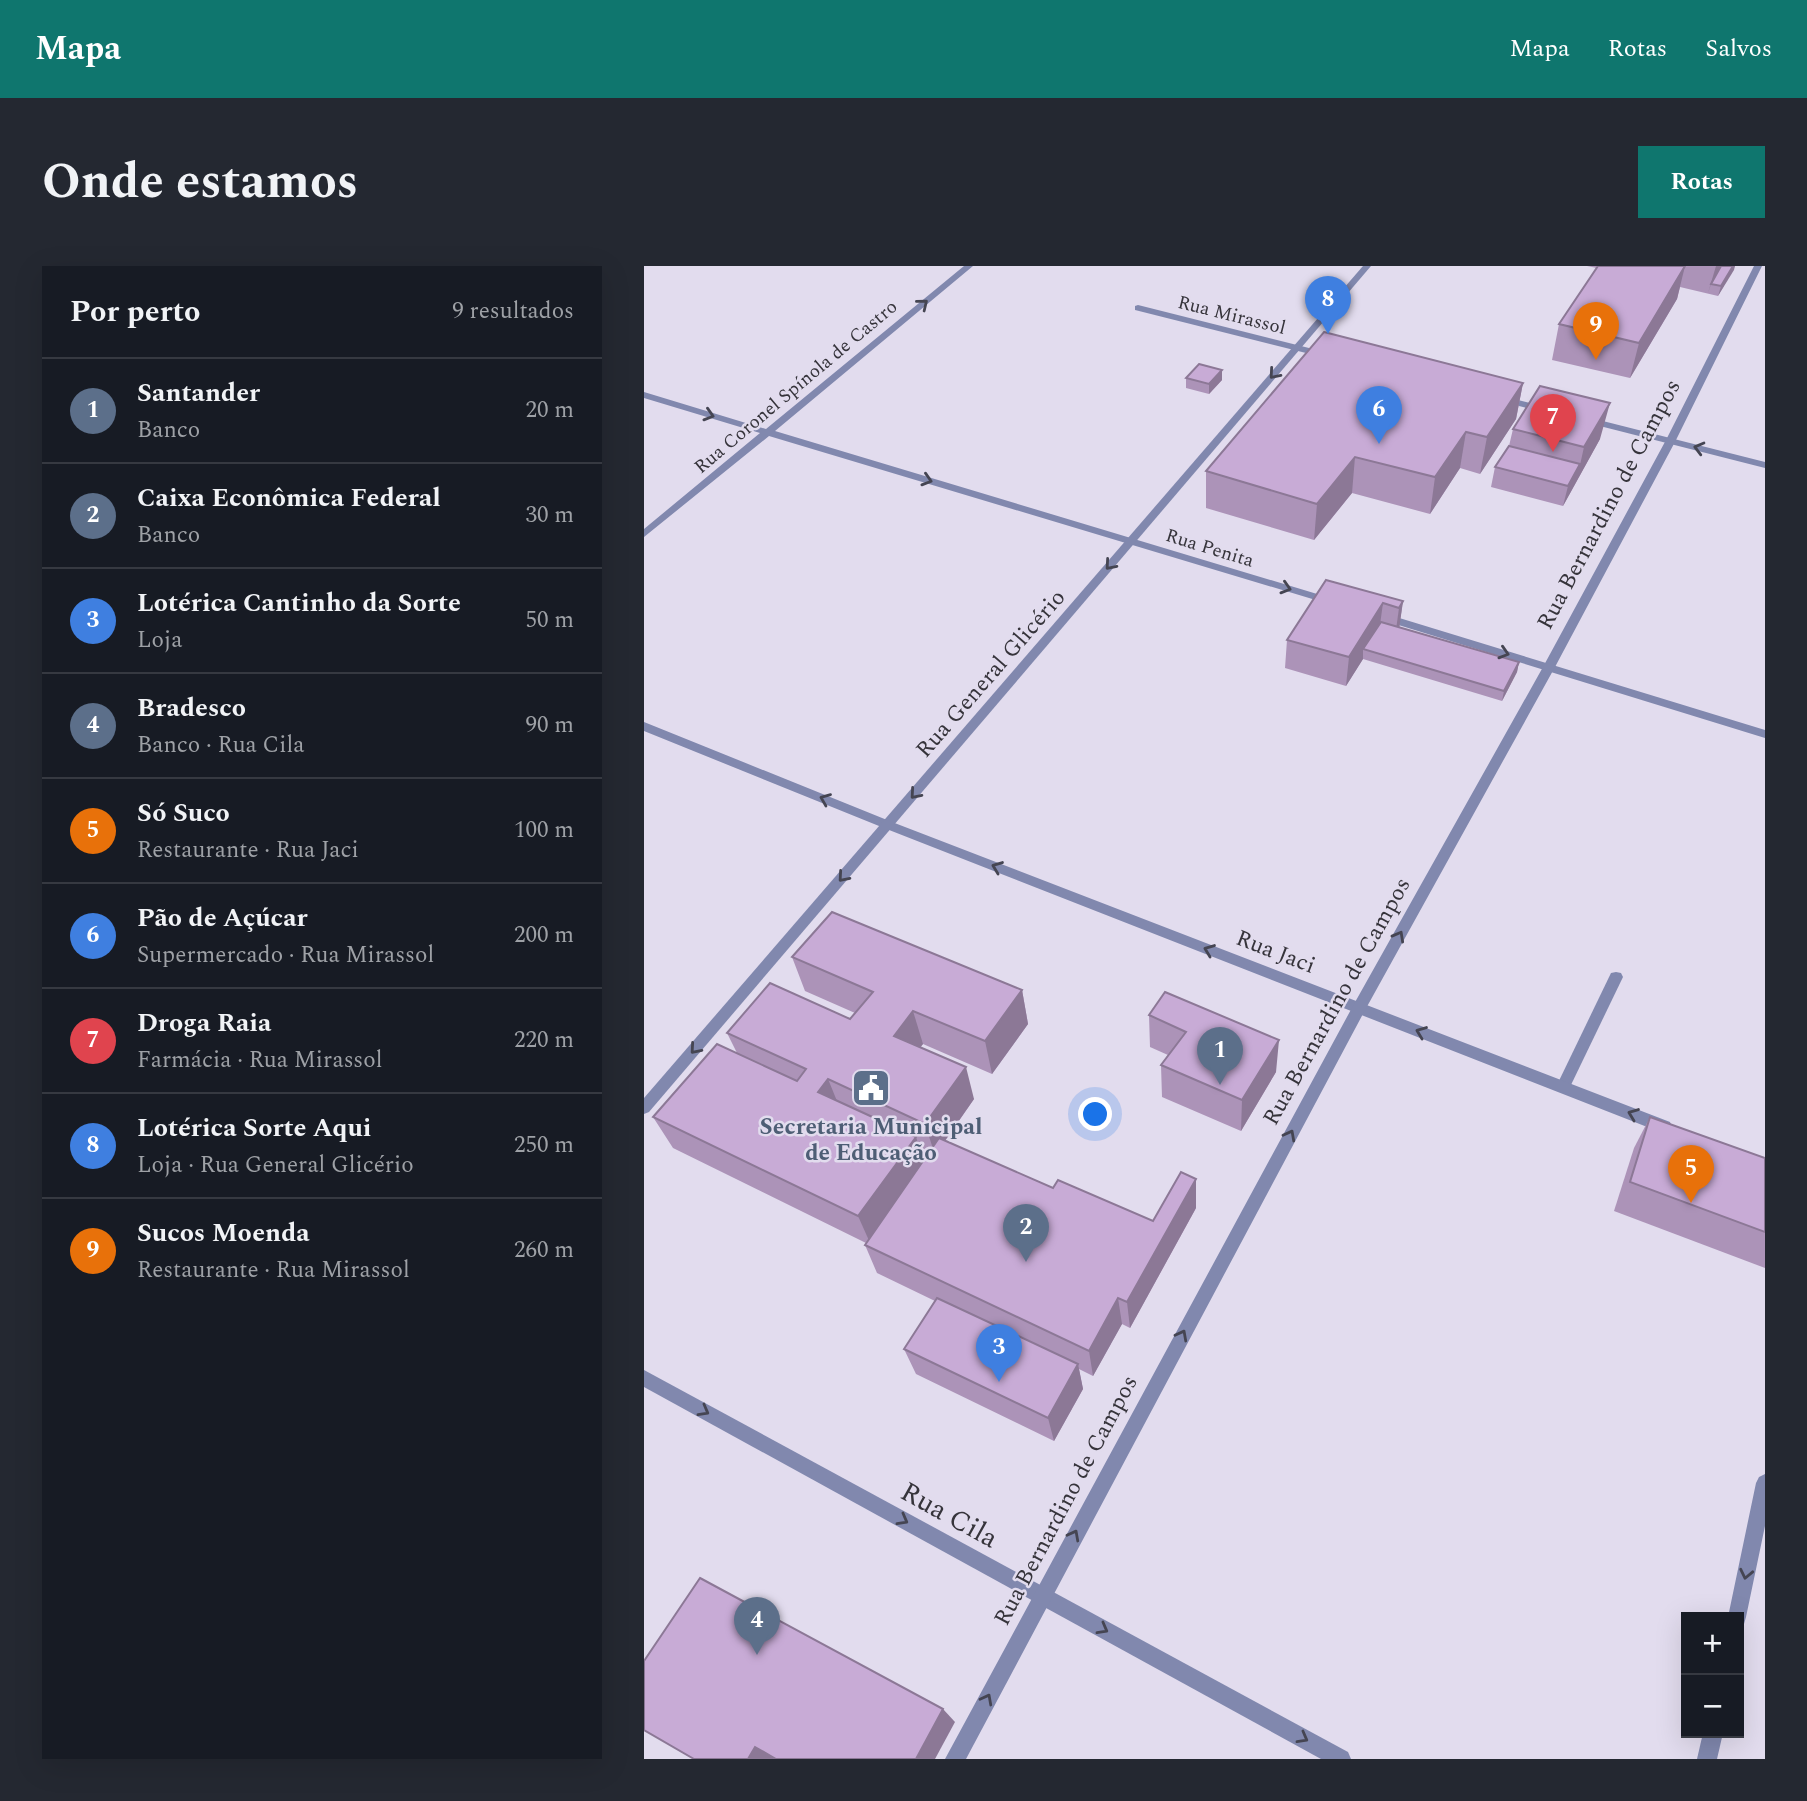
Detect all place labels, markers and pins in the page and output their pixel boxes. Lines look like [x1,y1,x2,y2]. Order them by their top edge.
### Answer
pin: 8 [1305,276,1351,334]
pin: 9 [1573,302,1619,360]
pin: 6 [1356,386,1402,444]
pin: 7 [1530,394,1576,452]
pin: 1 [1197,1027,1243,1085]
public building icon: Secretaria Municipal de Educação [850,1067,892,1109]
place label: Secretaria Municipal de Educação [759,1110,983,1171]
pin: 5 [1668,1145,1714,1203]
pin: 2 [1003,1204,1049,1262]
pin: 3 [976,1324,1022,1382]
pin: 4 [734,1597,780,1655]

